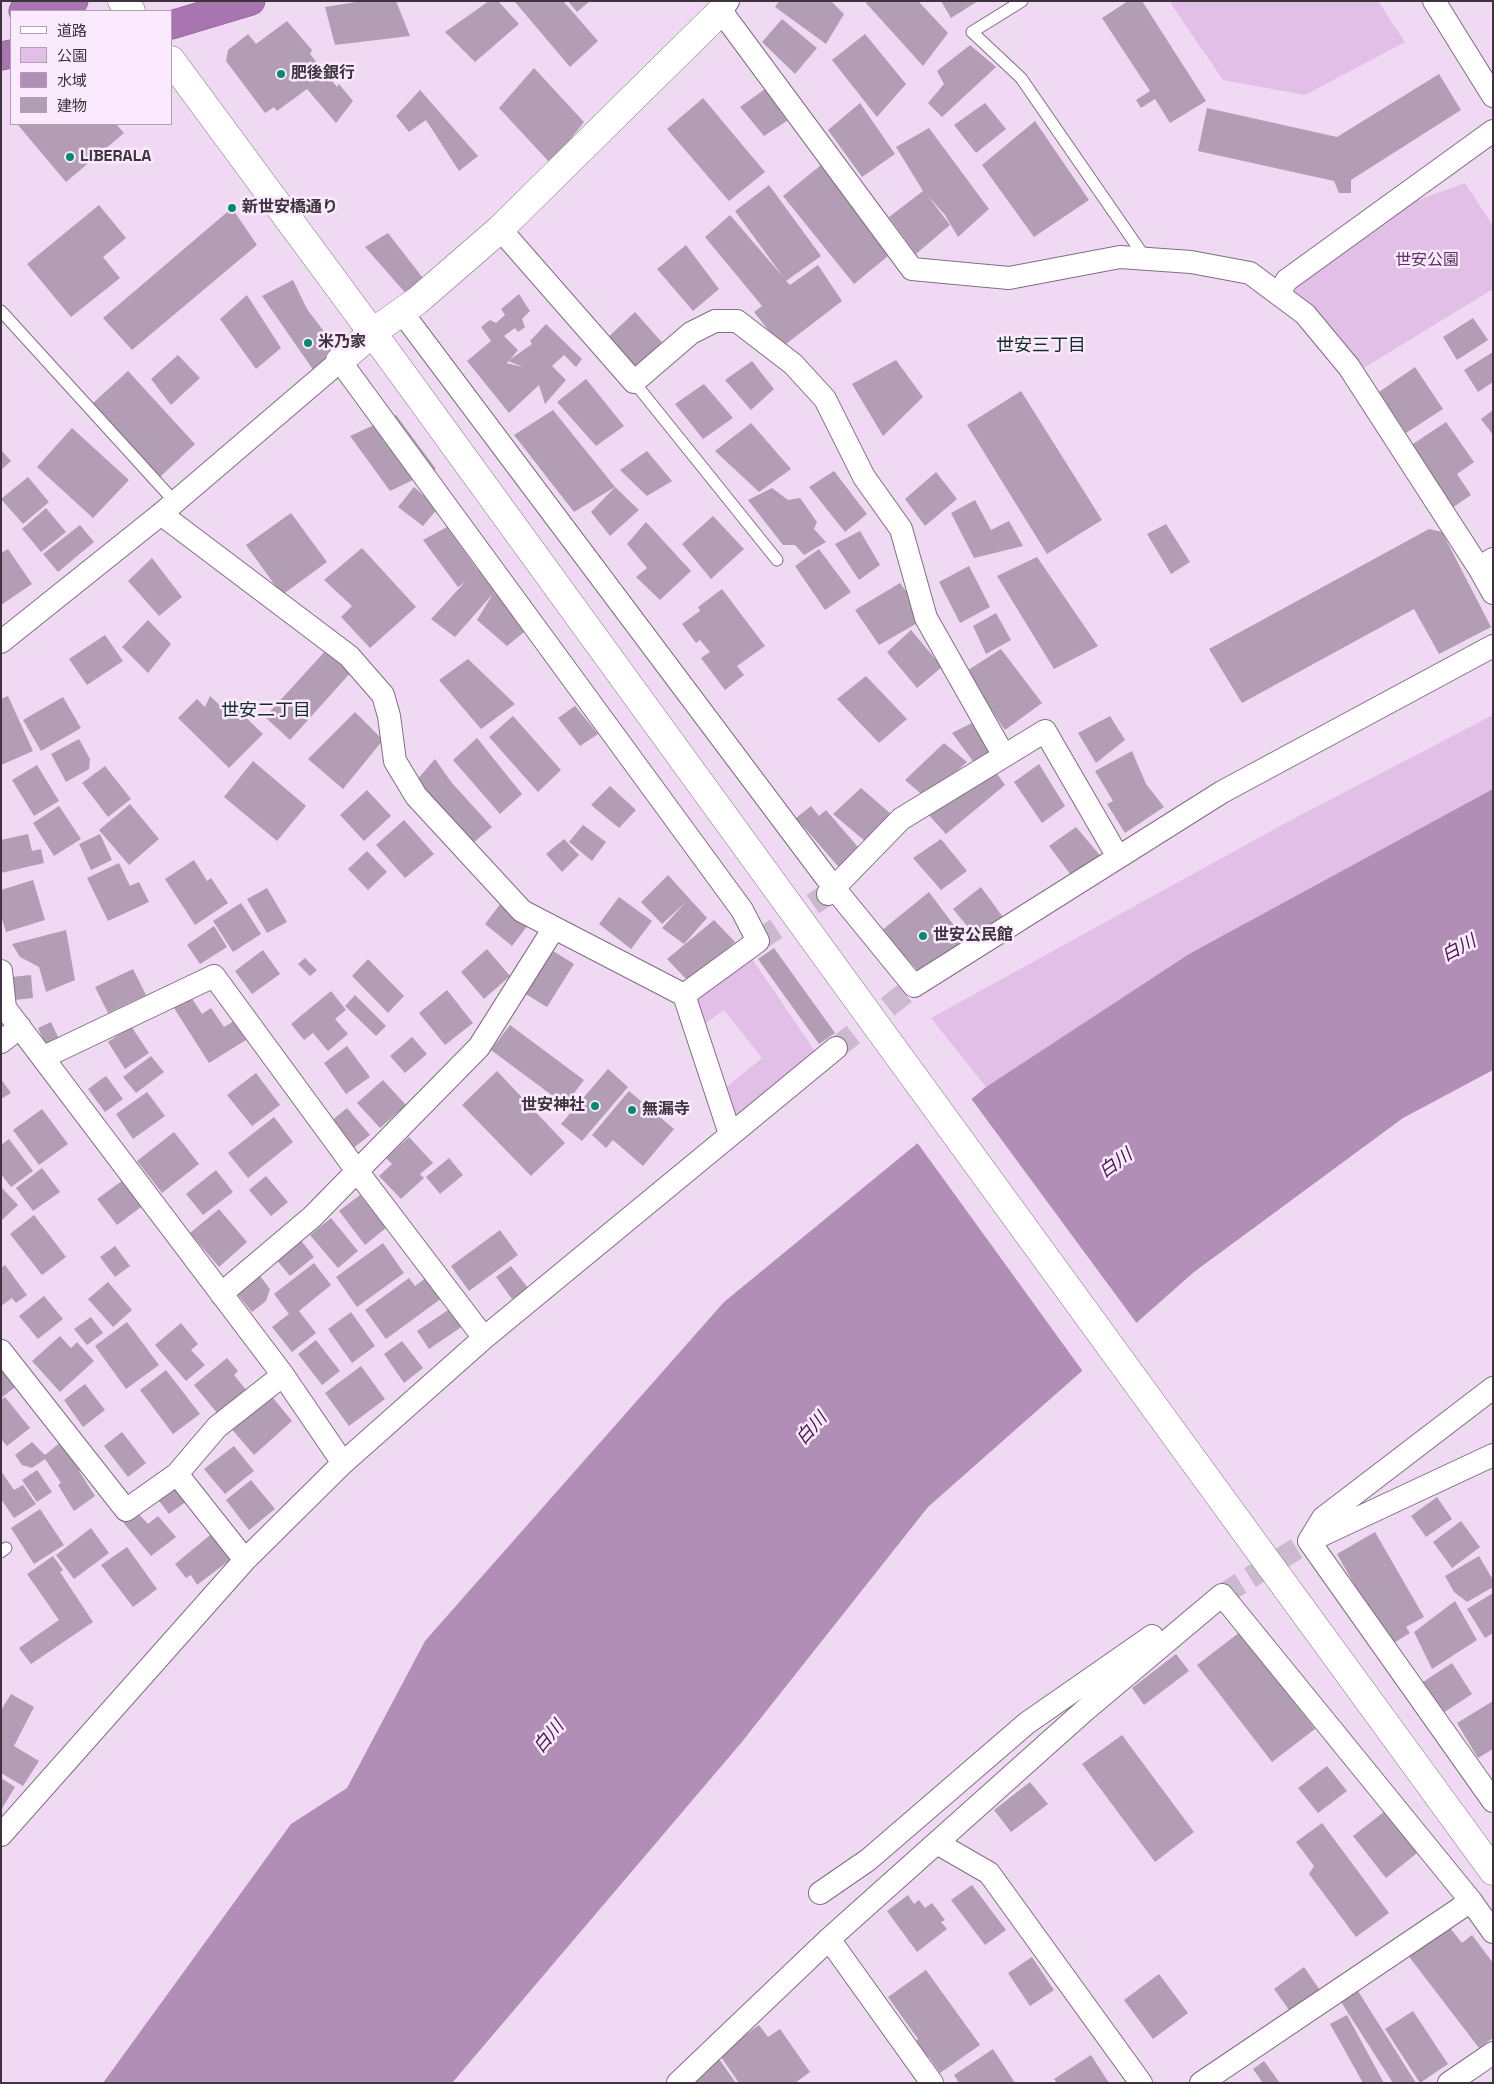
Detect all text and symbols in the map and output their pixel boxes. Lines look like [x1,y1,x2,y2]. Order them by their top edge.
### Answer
legend [10,10,172,125]
text: 道路 [57,21,87,40]
text: 公園 [57,46,87,65]
place label: 肥後銀行 [291,64,355,84]
marker: 肥後銀行 [275,68,287,80]
text: 水域 [57,71,87,90]
text: 建物 [57,96,87,115]
place label: LIBERALA [80,147,151,167]
marker: LIBERALA [64,151,76,163]
place label: 新世安橋通り [242,198,338,218]
marker: 新世安橋通り [226,202,238,214]
park label: 世安公園 [1395,251,1459,271]
place label: 米乃家 [318,333,366,353]
district label: 世安三丁目 [996,335,1086,357]
marker: 米乃家 [302,337,314,349]
district label: 世安二丁目 [221,700,311,722]
place label: 世安公民館 [933,926,1013,946]
marker: 世安公民館 [917,930,929,942]
water label: 白川 [1438,931,1480,967]
place label: 世安神社 [521,1096,585,1116]
marker: 世安神社 [589,1100,601,1112]
place label: 無漏寺 [642,1100,690,1120]
marker: 無漏寺 [626,1104,638,1116]
water label: 白川 [1095,1145,1137,1183]
water label: 白川 [792,1408,832,1450]
water label: 白川 [529,1716,569,1758]

